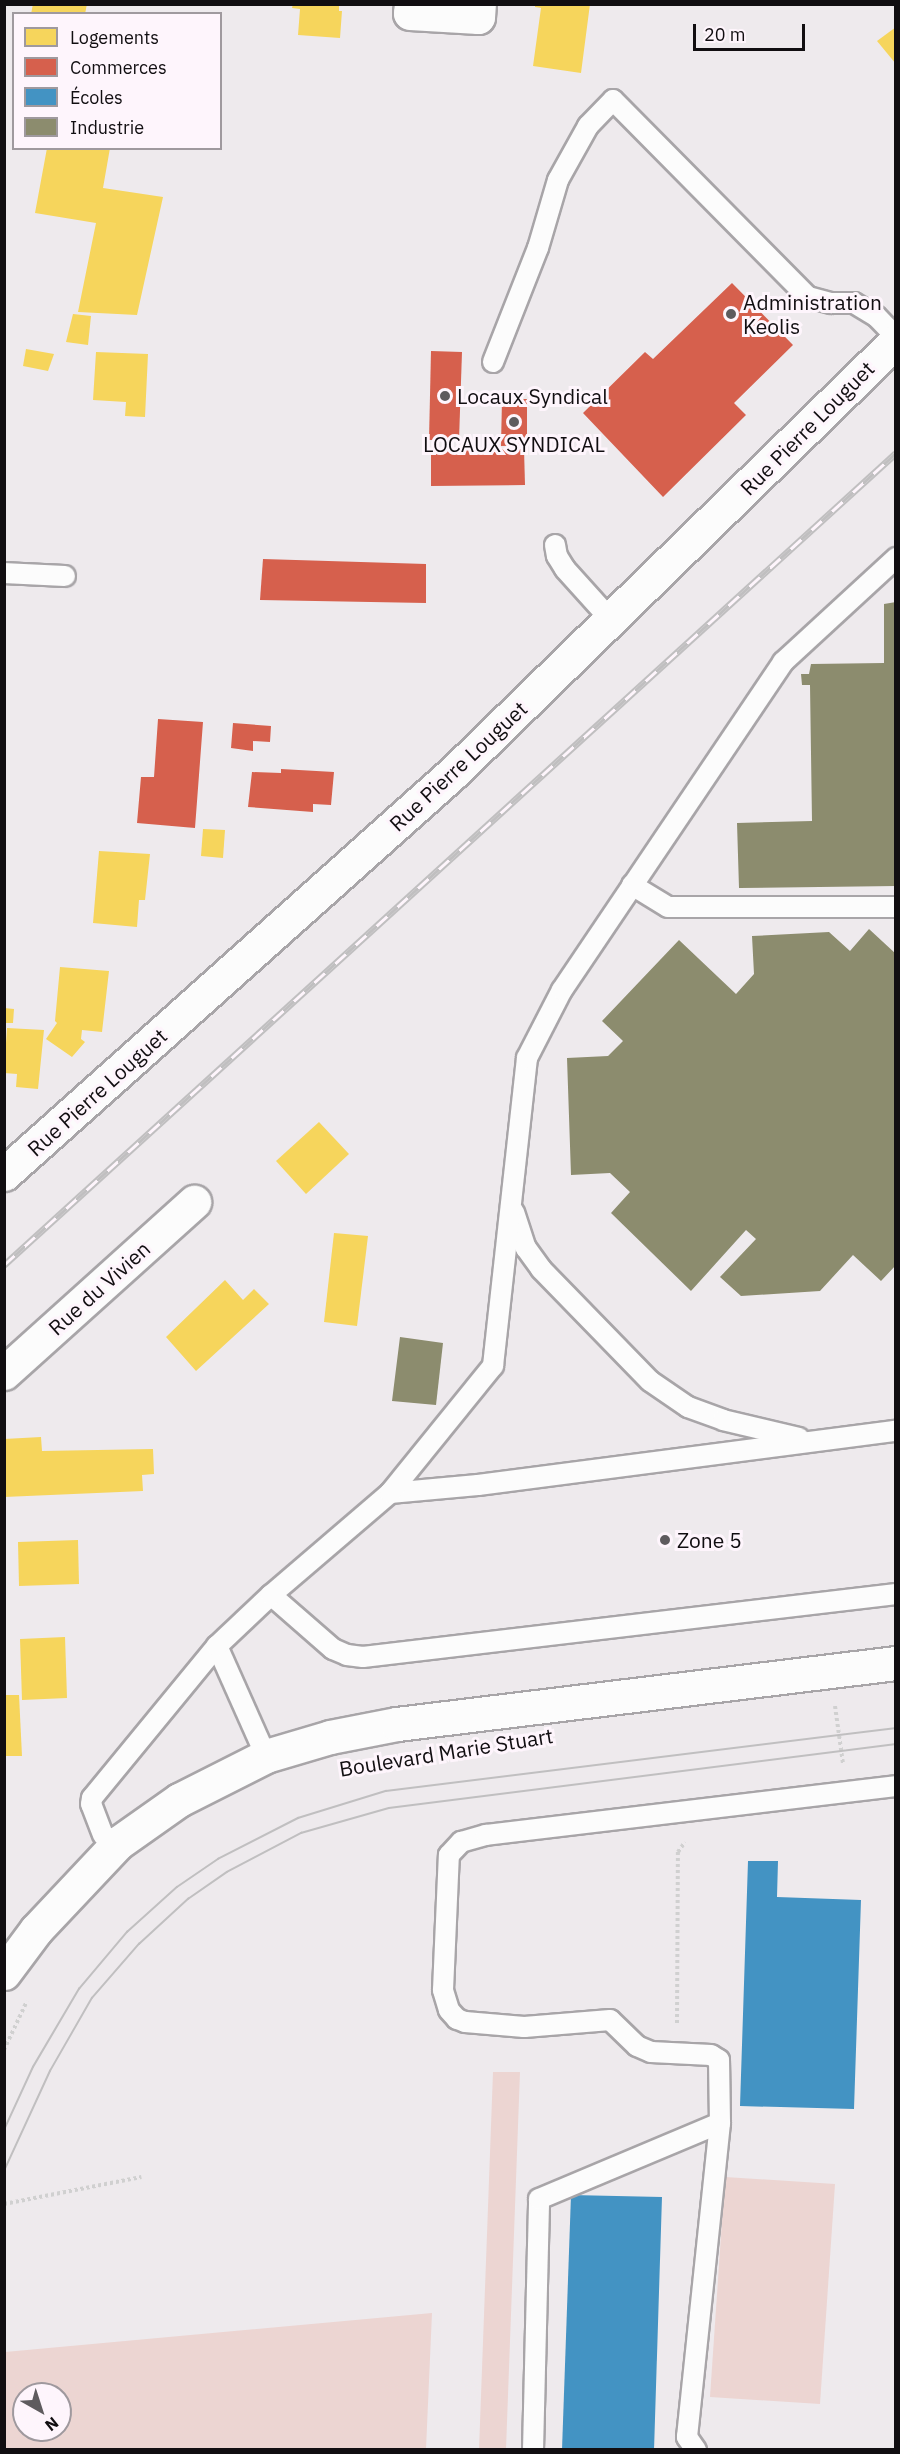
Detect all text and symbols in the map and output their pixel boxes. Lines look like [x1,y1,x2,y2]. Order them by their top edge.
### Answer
legend [12,12,222,150]
scale bar [696,12,808,50]
text: 20 m [704,23,746,46]
text: Logements [70,26,159,49]
text: Commerces [70,56,167,79]
text: Écoles [70,86,123,109]
text: Industrie [70,116,144,139]
place label: Administration Keolis [743,289,882,339]
marker: Administration Keolis [724,307,738,321]
street label: Rue Pierre Louguet [735,356,879,500]
place label: Locaux Syndical [457,383,608,409]
marker: Locaux Syndical [438,389,452,403]
marker: LOCAUX SYNDICAL [507,415,521,429]
place label: LOCAUX SYNDICAL [423,431,605,457]
street label: Rue Pierre Louguet [384,696,532,836]
street label: Rue Pierre Louguet [22,1023,172,1161]
street label: Rue du Vivien [43,1236,155,1340]
place label: Zone 5 [677,1527,742,1553]
marker: Zone 5 [658,1533,672,1547]
street label: Boulevard Marie Stuart [337,1723,555,1781]
north arrow [12,2382,72,2442]
text: N [41,2413,63,2436]

